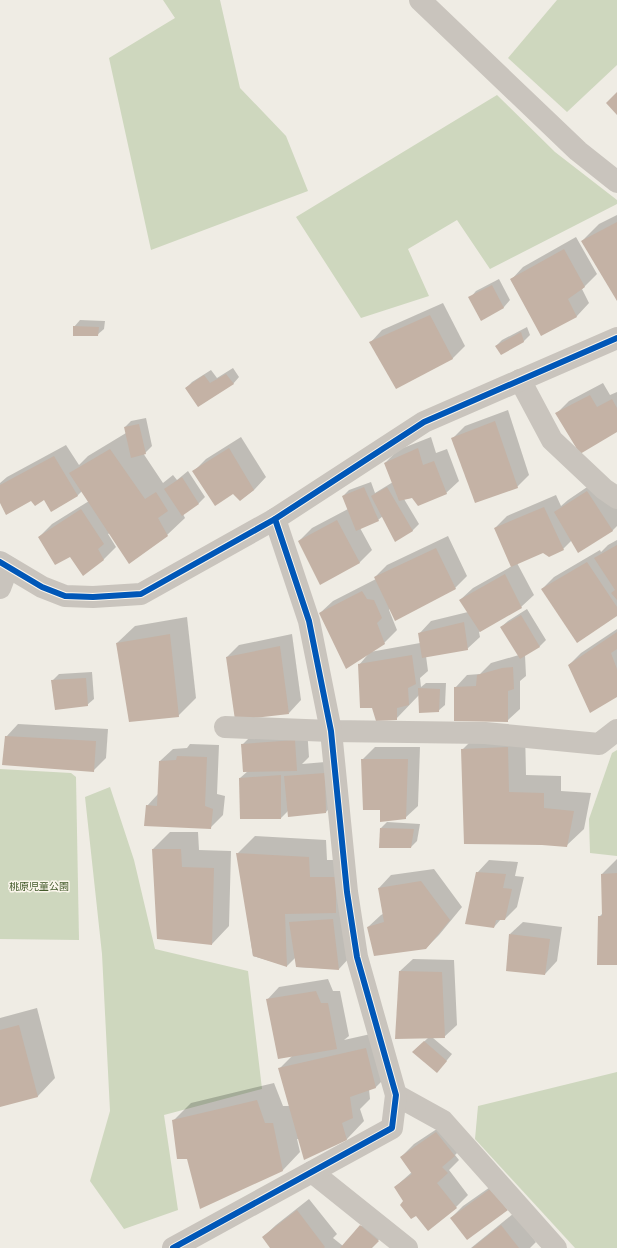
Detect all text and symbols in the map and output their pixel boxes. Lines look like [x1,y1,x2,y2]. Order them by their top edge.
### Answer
park label: 桃原児童公園 [9,880,69,893]

